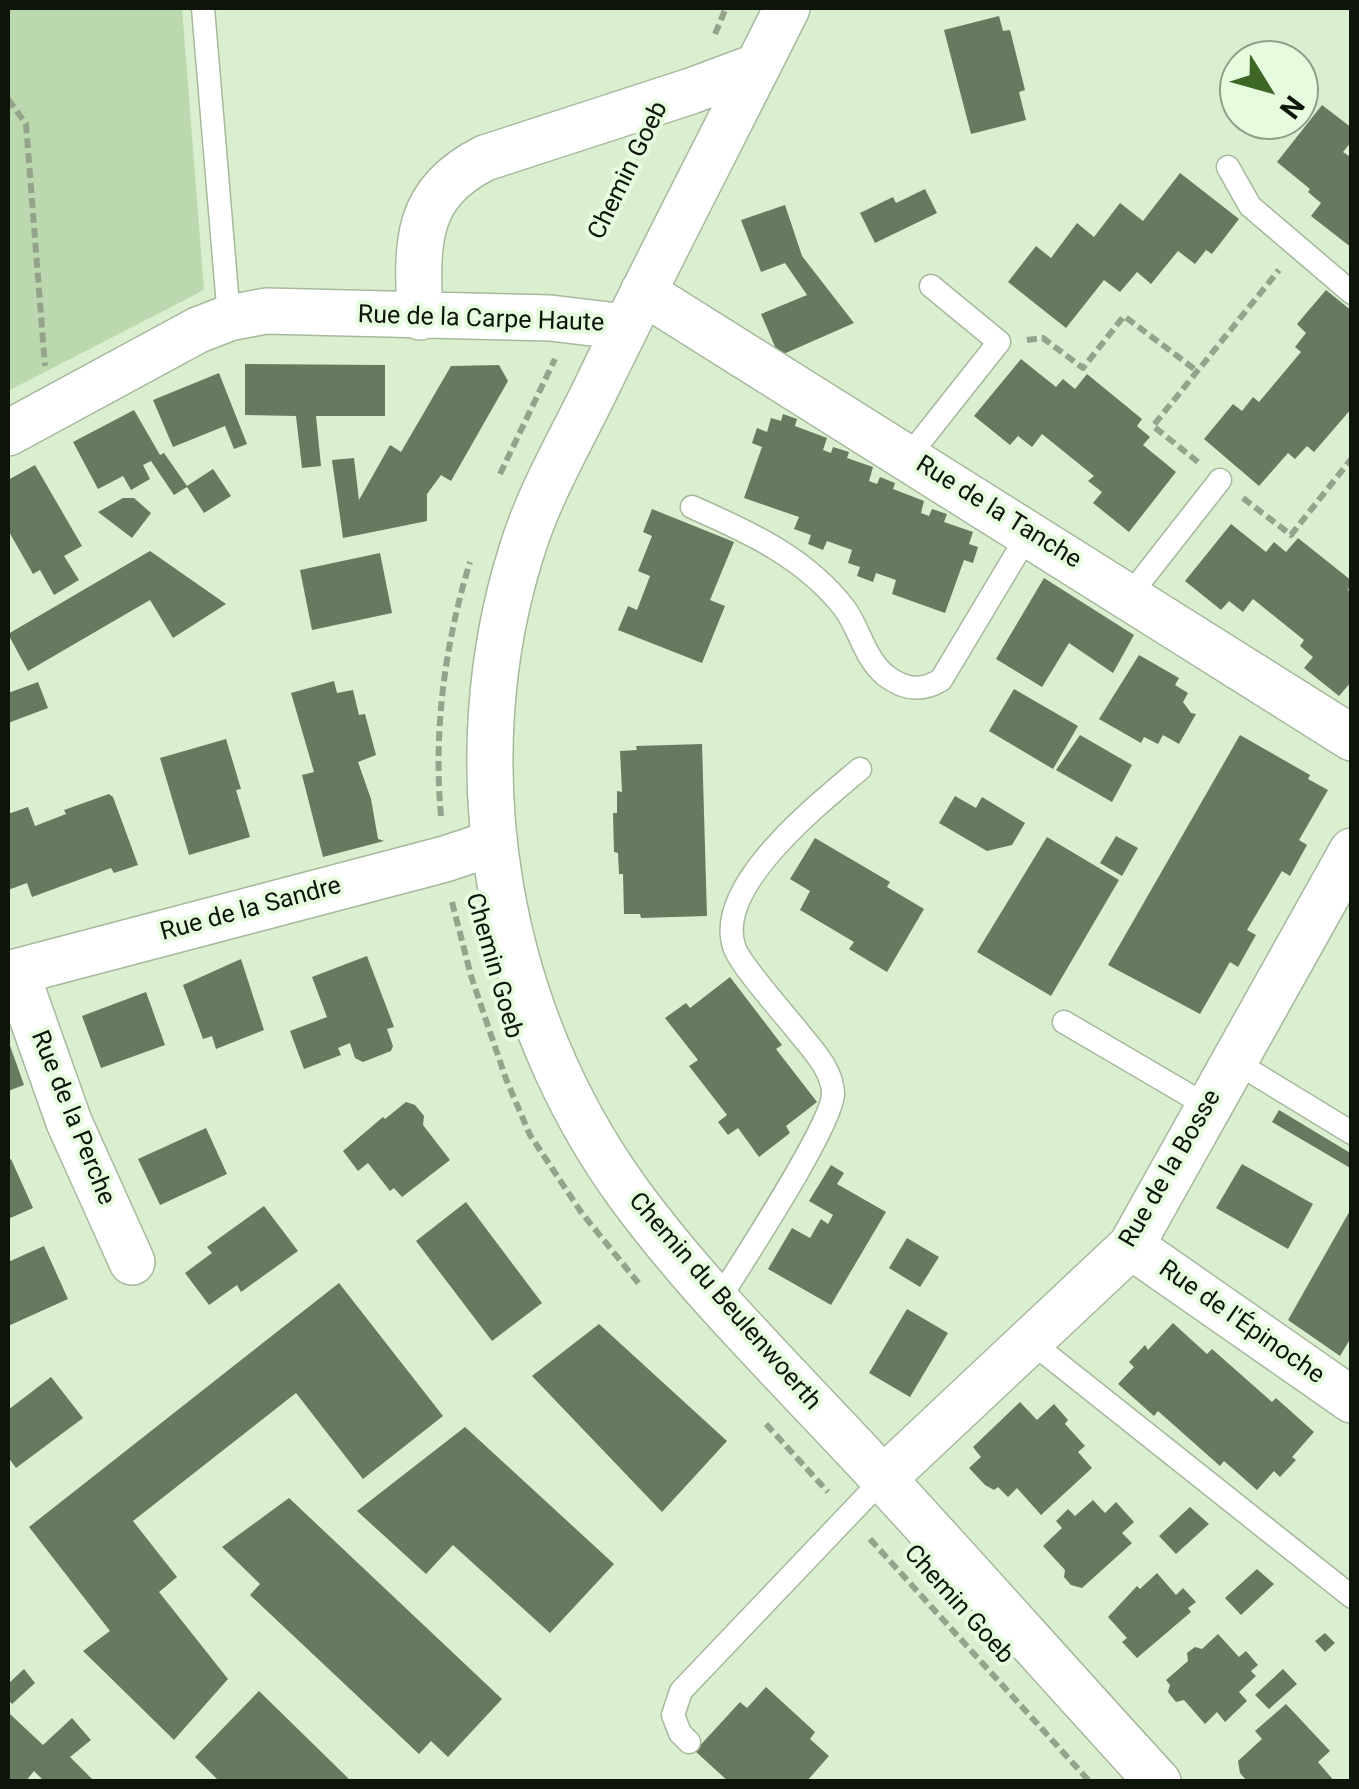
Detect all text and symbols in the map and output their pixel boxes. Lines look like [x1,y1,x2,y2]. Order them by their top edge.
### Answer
north arrow [1219,40,1319,140]
text: N [1273,89,1311,125]
street label: Chemin Goeb [583,97,675,245]
street label: Rue de la Carpe Haute [357,301,605,339]
street label: Rue de la Tanche [910,450,1086,576]
street label: Rue de la Sandre [157,871,345,949]
street label: Chemin Goeb [458,890,528,1042]
street label: Rue de la Perche [23,1026,121,1210]
street label: Rue de la Bosse [1114,1085,1228,1253]
street label: Chemin du Beulenwoerth [621,1187,827,1417]
street label: Rue de l'Épinoche [1152,1255,1330,1391]
street label: Chemin Goeb [897,1539,1019,1671]

